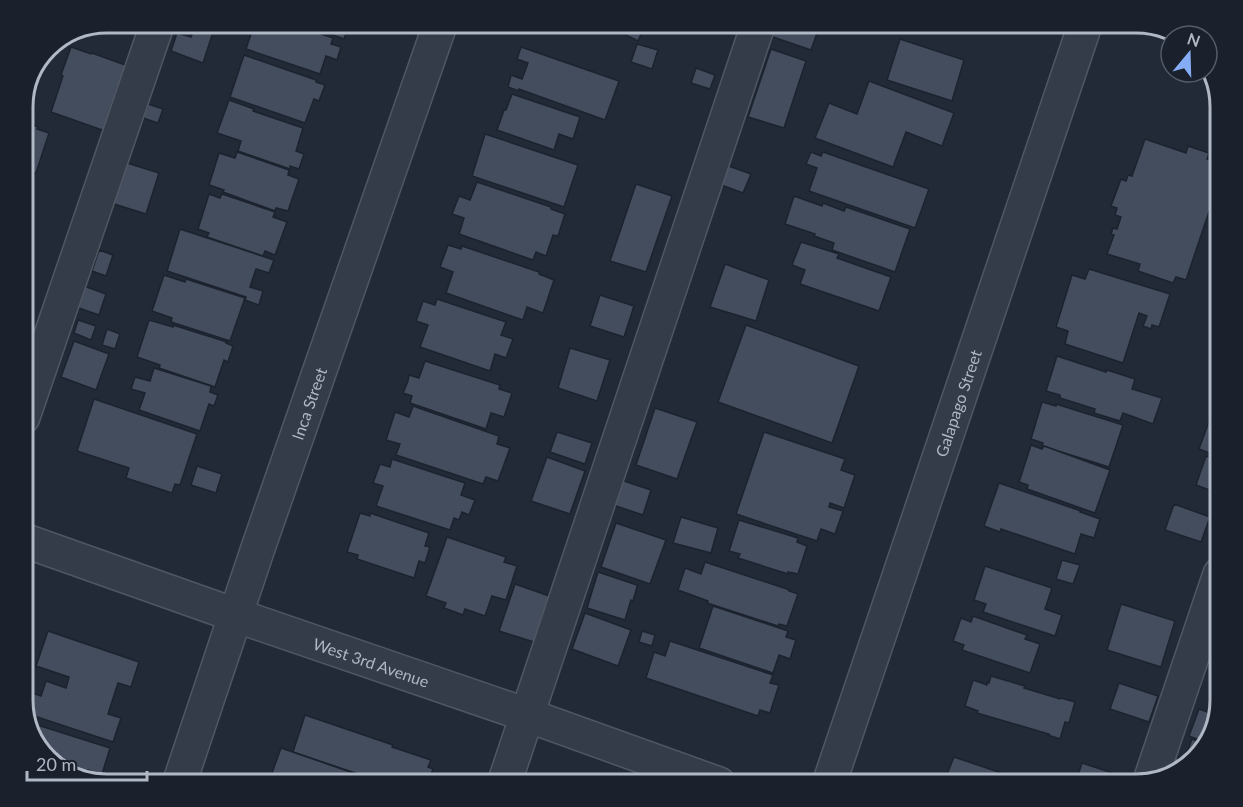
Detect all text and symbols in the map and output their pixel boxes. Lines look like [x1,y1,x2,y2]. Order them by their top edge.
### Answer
north arrow [1159,24,1219,84]
text: N [1185,28,1203,50]
street label: Galapago Street [931,347,984,459]
street label: Inca Street [287,365,330,442]
street label: West 3rd Avenue [311,633,432,690]
scale bar [27,744,147,782]
text: 20 m [36,753,76,775]

